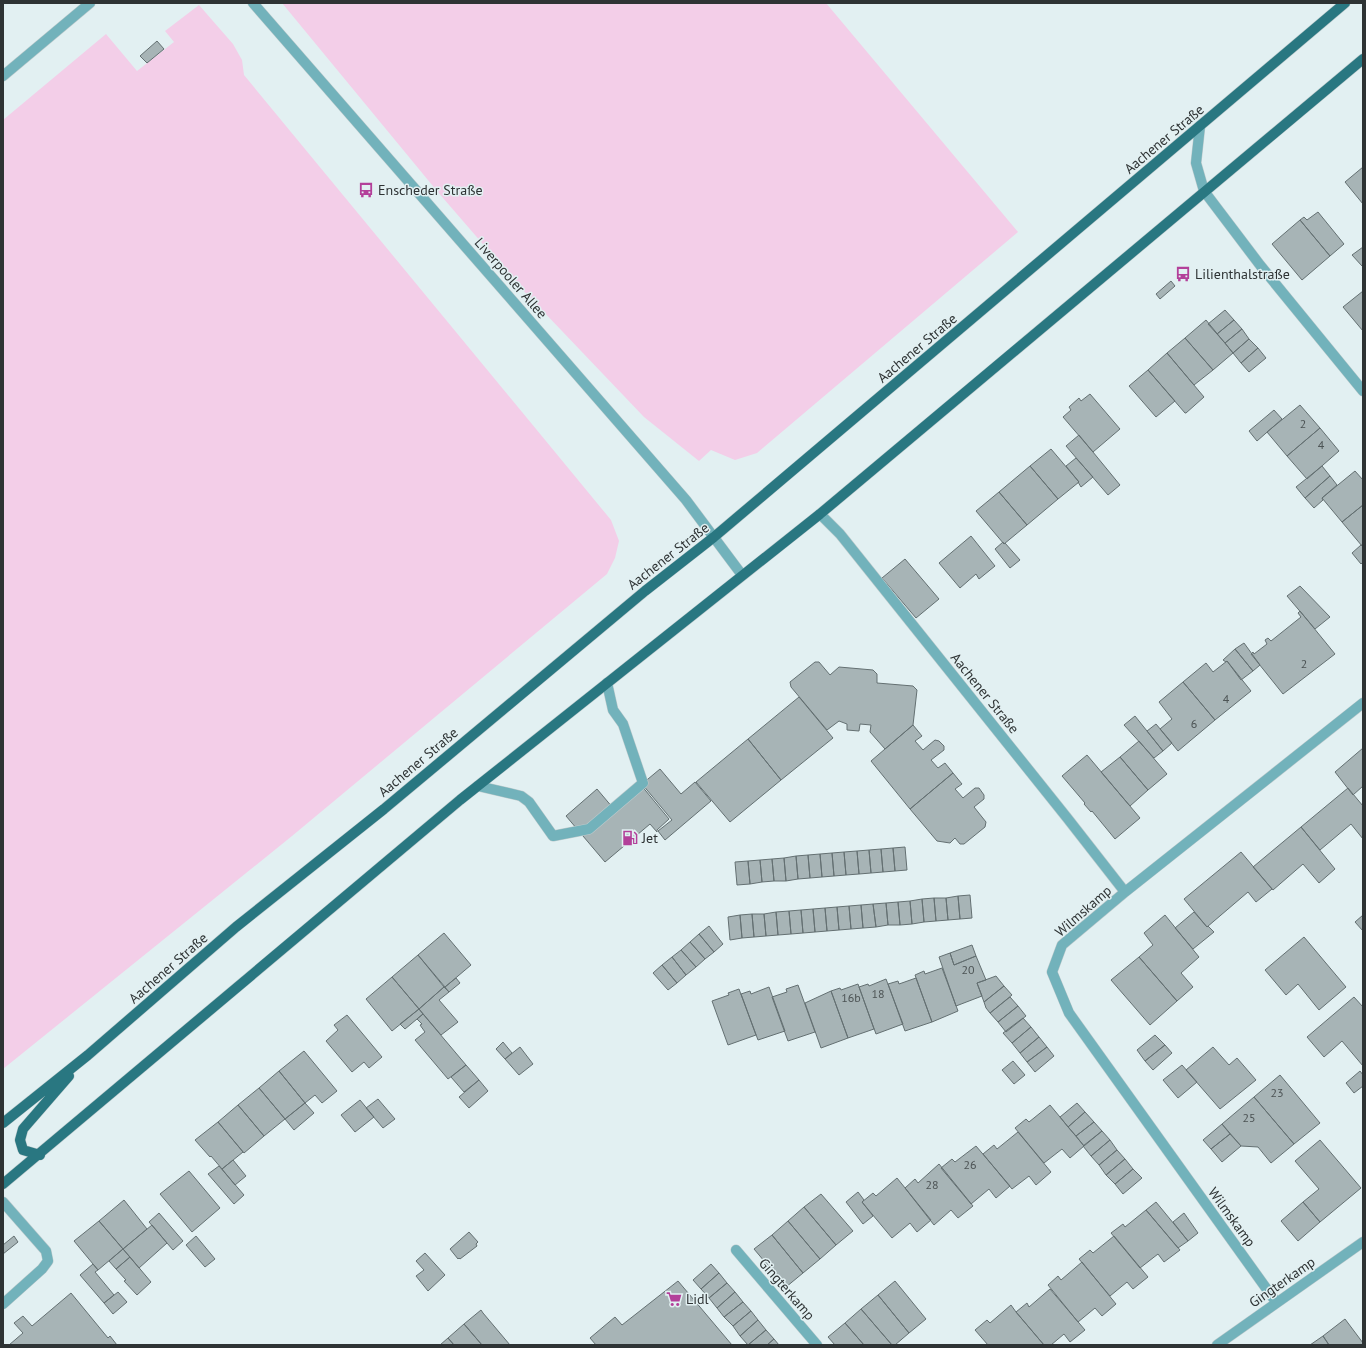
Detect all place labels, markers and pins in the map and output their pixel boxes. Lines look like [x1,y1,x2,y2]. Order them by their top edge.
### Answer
bus stop icon: Enscheder Straße [357,181,375,199]
place label: Enscheder Straße [378,181,483,199]
bus stop icon: Lilienthalstraße [1174,265,1192,283]
place label: Lilienthalstraße [1195,265,1290,283]
fuel station icon: Jet [621,829,639,847]
place label: Jet [641,829,658,847]
supermarket icon: Lidl [665,1290,683,1308]
place label: Lidl [686,1290,709,1308]

